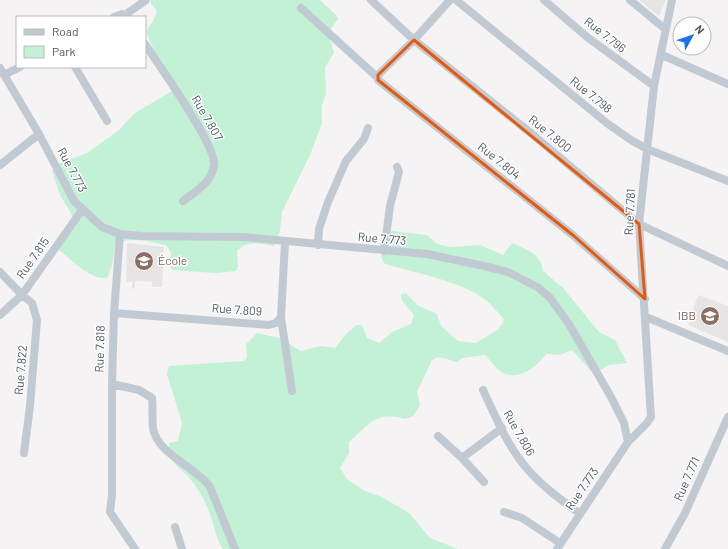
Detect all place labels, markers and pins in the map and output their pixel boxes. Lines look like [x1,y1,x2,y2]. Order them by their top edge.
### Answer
school or university icon: École [133,250,155,272]
place label: École [158,253,187,267]
school or university icon: IBB [699,305,721,327]
place label: IBB [678,308,696,322]

